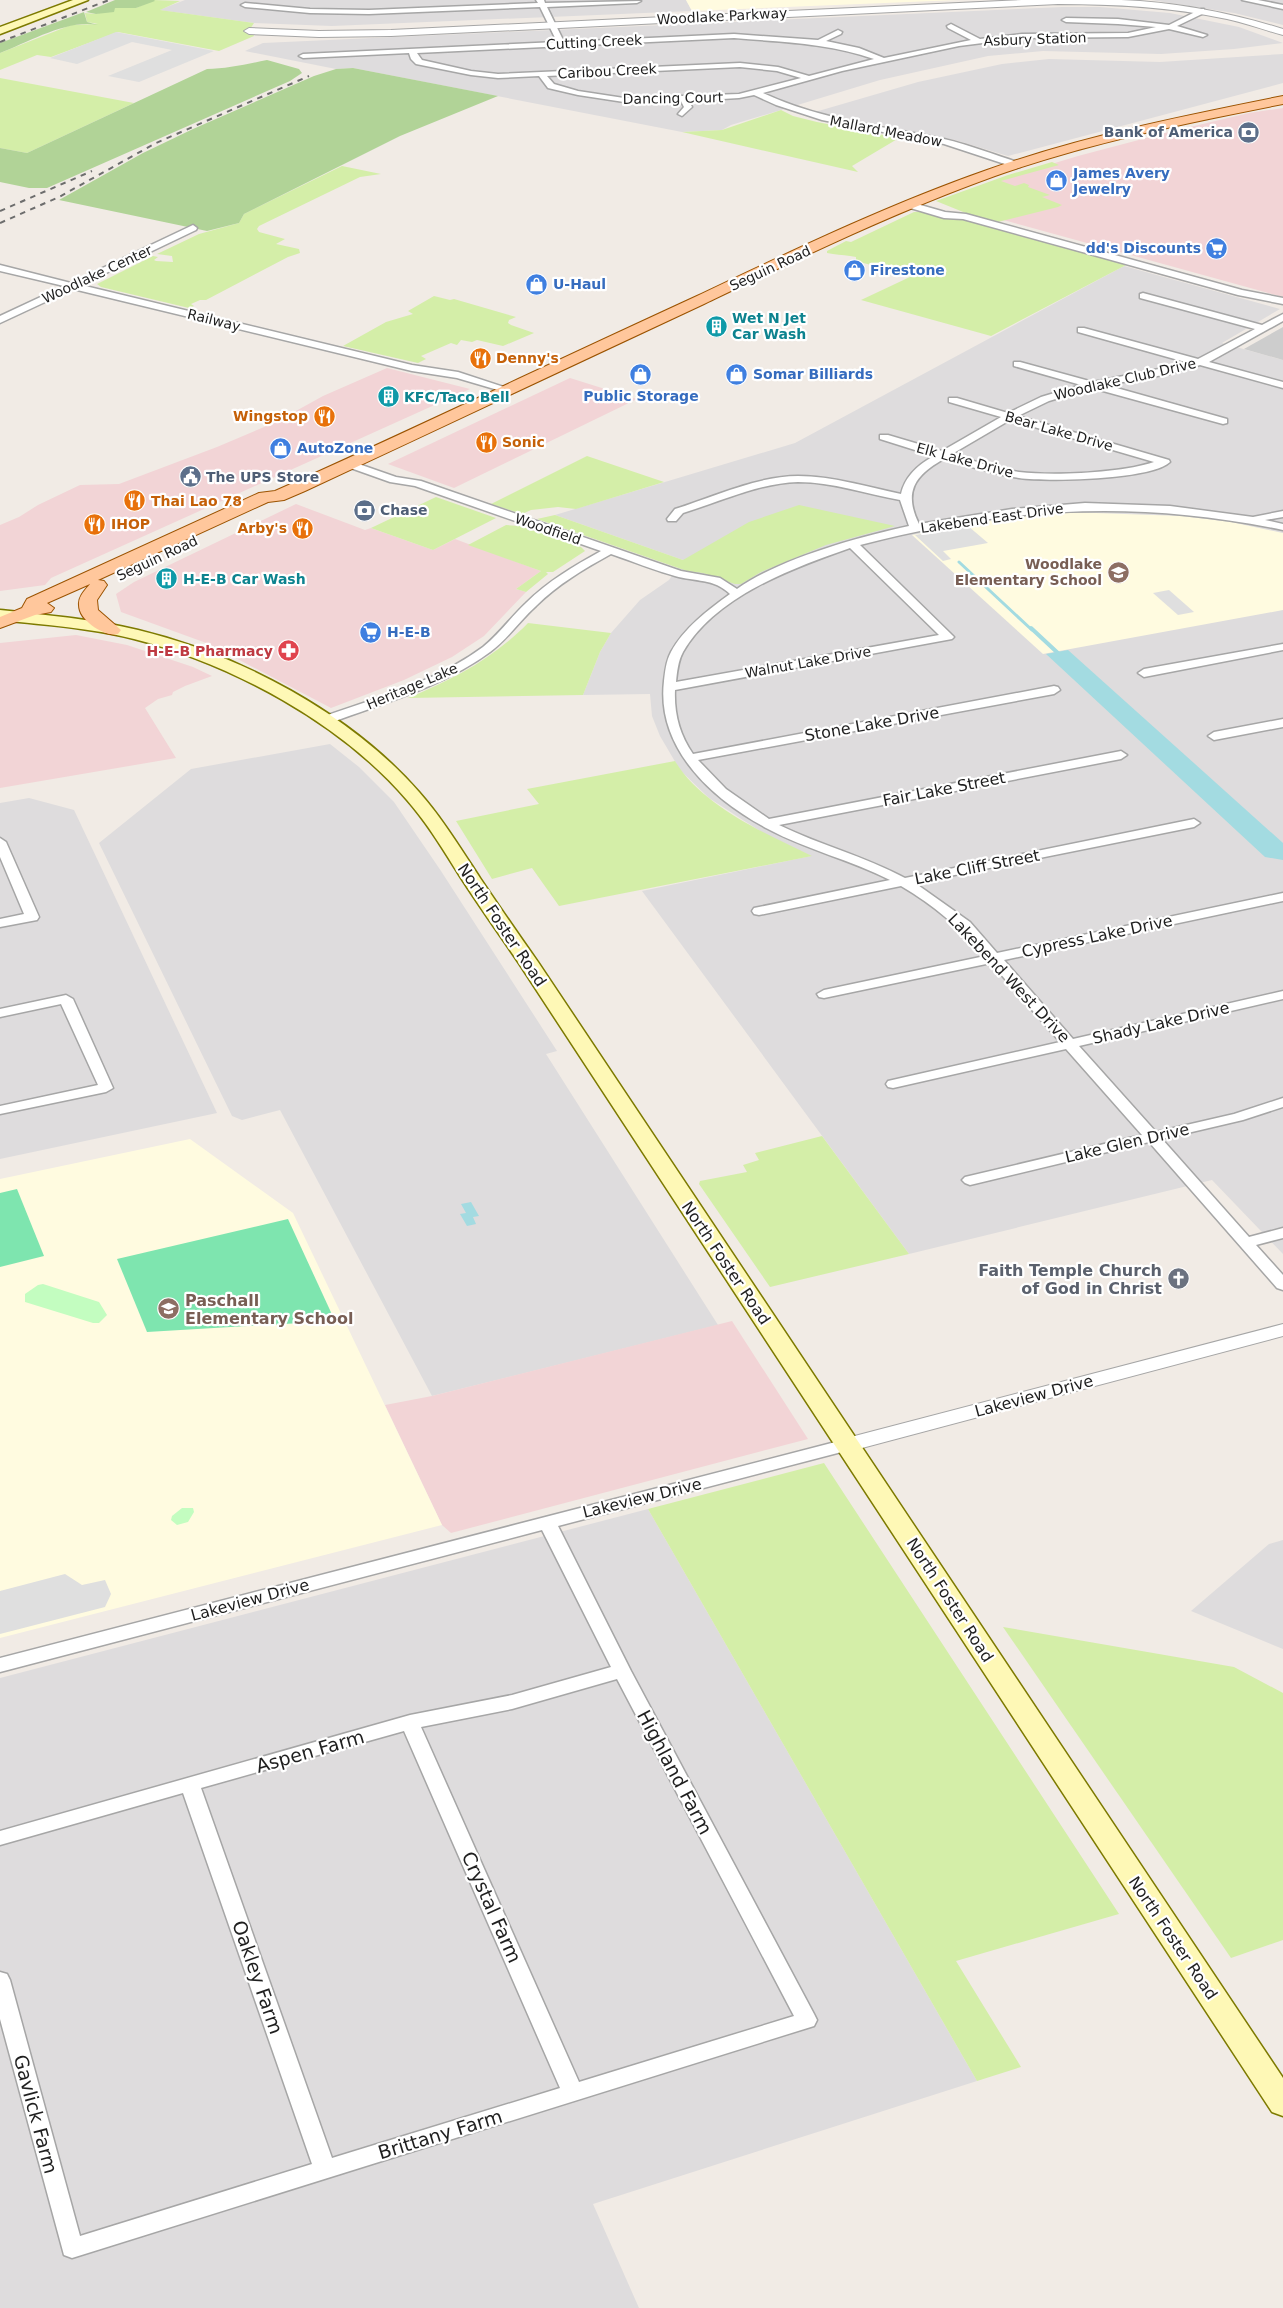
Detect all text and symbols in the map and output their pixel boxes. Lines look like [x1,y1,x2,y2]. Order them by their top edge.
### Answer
street label: Woodlake Parkway [656,5,788,27]
street label: Asbury Station [983,29,1087,49]
street label: Cutting Creek [545,31,643,53]
street label: Caribou Creek [557,60,658,82]
street label: Dancing Court [623,89,724,107]
street label: Mallard Meadow [828,112,944,150]
bank icon: Bank of America [1237,120,1261,144]
place label: Bank of America [1104,124,1233,140]
place label: James Avery Jewelry [1072,165,1170,197]
shop icon: James Avery Jewelry [1045,169,1069,193]
supermarket icon: dd's Discounts [1205,236,1229,260]
place label: dd's Discounts [1086,240,1201,256]
street label: Woodlake Center [40,241,155,306]
street label: Seguin Road [727,242,813,294]
shop icon: Firestone [842,258,866,282]
place label: Firestone [870,262,945,278]
shop icon: U-Haul [525,272,549,296]
place label: U-Haul [553,276,606,292]
street label: Railway [186,306,242,334]
place label: Wet N Jet Car Wash [732,310,806,342]
building icon: Wet N Jet Car Wash [704,314,728,338]
restaurant icon: Denny's [468,346,492,370]
place label: Denny's [496,350,559,366]
street label: Woodlake Club Drive [1052,355,1198,403]
shop icon: Public Storage [629,362,653,386]
shop icon: Somar Billiards [725,362,749,386]
place label: Somar Billiards [753,366,873,382]
building icon: KFC/Taco Bell [376,385,400,409]
place label: Public Storage [583,388,699,404]
place label: KFC/Taco Bell [404,389,510,405]
restaurant icon: Wingstop [312,404,336,428]
place label: Wingstop [233,408,308,424]
street label: Bear Lake Drive [1003,408,1115,454]
restaurant icon: Sonic [474,430,498,454]
place label: Sonic [502,434,545,450]
shop icon: AutoZone [269,436,293,460]
street label: Elk Lake Drive [915,439,1015,481]
place label: AutoZone [297,440,373,456]
public building icon: The UPS Store [178,465,202,489]
place label: The UPS Store [206,469,319,485]
restaurant icon: Thai Lao 78 [123,489,147,513]
place label: Thai Lao 78 [151,493,242,509]
bank icon: Chase [352,498,376,522]
street label: Lakebend East Drive [919,500,1065,536]
place label: Chase [380,502,428,518]
street label: Woodfield [513,510,583,548]
restaurant icon: IHOP [83,512,107,536]
place label: IHOP [111,516,150,532]
restaurant icon: Arby's [291,516,315,540]
place label: Arby's [237,520,287,536]
street label: Seguin Road [114,532,200,584]
place label: Woodlake Elementary School [955,556,1102,588]
school or university icon: Woodlake Elementary School [1106,560,1130,584]
building icon: H-E-B Car Wash [155,567,179,591]
place label: H-E-B Car Wash [183,571,306,587]
supermarket icon: H-E-B [359,620,383,644]
place label: H-E-B [387,624,431,640]
pharmacy icon: H-E-B Pharmacy [277,639,301,663]
place label: H-E-B Pharmacy [147,643,273,659]
street label: Walnut Lake Drive [744,643,872,681]
street label: Heritage Lake [364,660,460,712]
street label: Stone Lake Drive [803,703,941,745]
street label: Fair Lake Street [881,768,1007,810]
street label: Lake Cliff Street [913,846,1041,888]
street label: North Foster Road [454,860,550,990]
street label: Lakebend West Drive [944,909,1074,1047]
street label: Cypress Lake Drive [1020,911,1174,961]
street label: Shady Lake Drive [1091,998,1231,1048]
street label: Lake Glen Drive [1063,1119,1191,1167]
street label: North Foster Road [678,1198,774,1328]
place label: Faith Temple Church of God in Christ [978,1261,1162,1298]
church icon: Faith Temple Church of God in Christ [1166,1267,1190,1291]
place label: Paschall Elementary School [185,1291,353,1328]
school or university icon: Paschall Elementary School [157,1297,181,1321]
street label: Lakeview Drive [973,1371,1095,1421]
street label: Lakeview Drive [581,1474,703,1522]
street label: North Foster Road [903,1534,997,1666]
street label: Lakeview Drive [189,1575,311,1625]
street label: Highland Farm [633,1706,717,1838]
street label: Aspen Farm [253,1725,367,1777]
street label: Crystal Farm [458,1848,526,1966]
street label: North Foster Road [1125,1873,1221,2003]
street label: Oakley Farm [228,1917,288,2037]
street label: Gavlick Farm [10,2052,62,2176]
street label: Brittany Farm [375,2105,505,2163]

